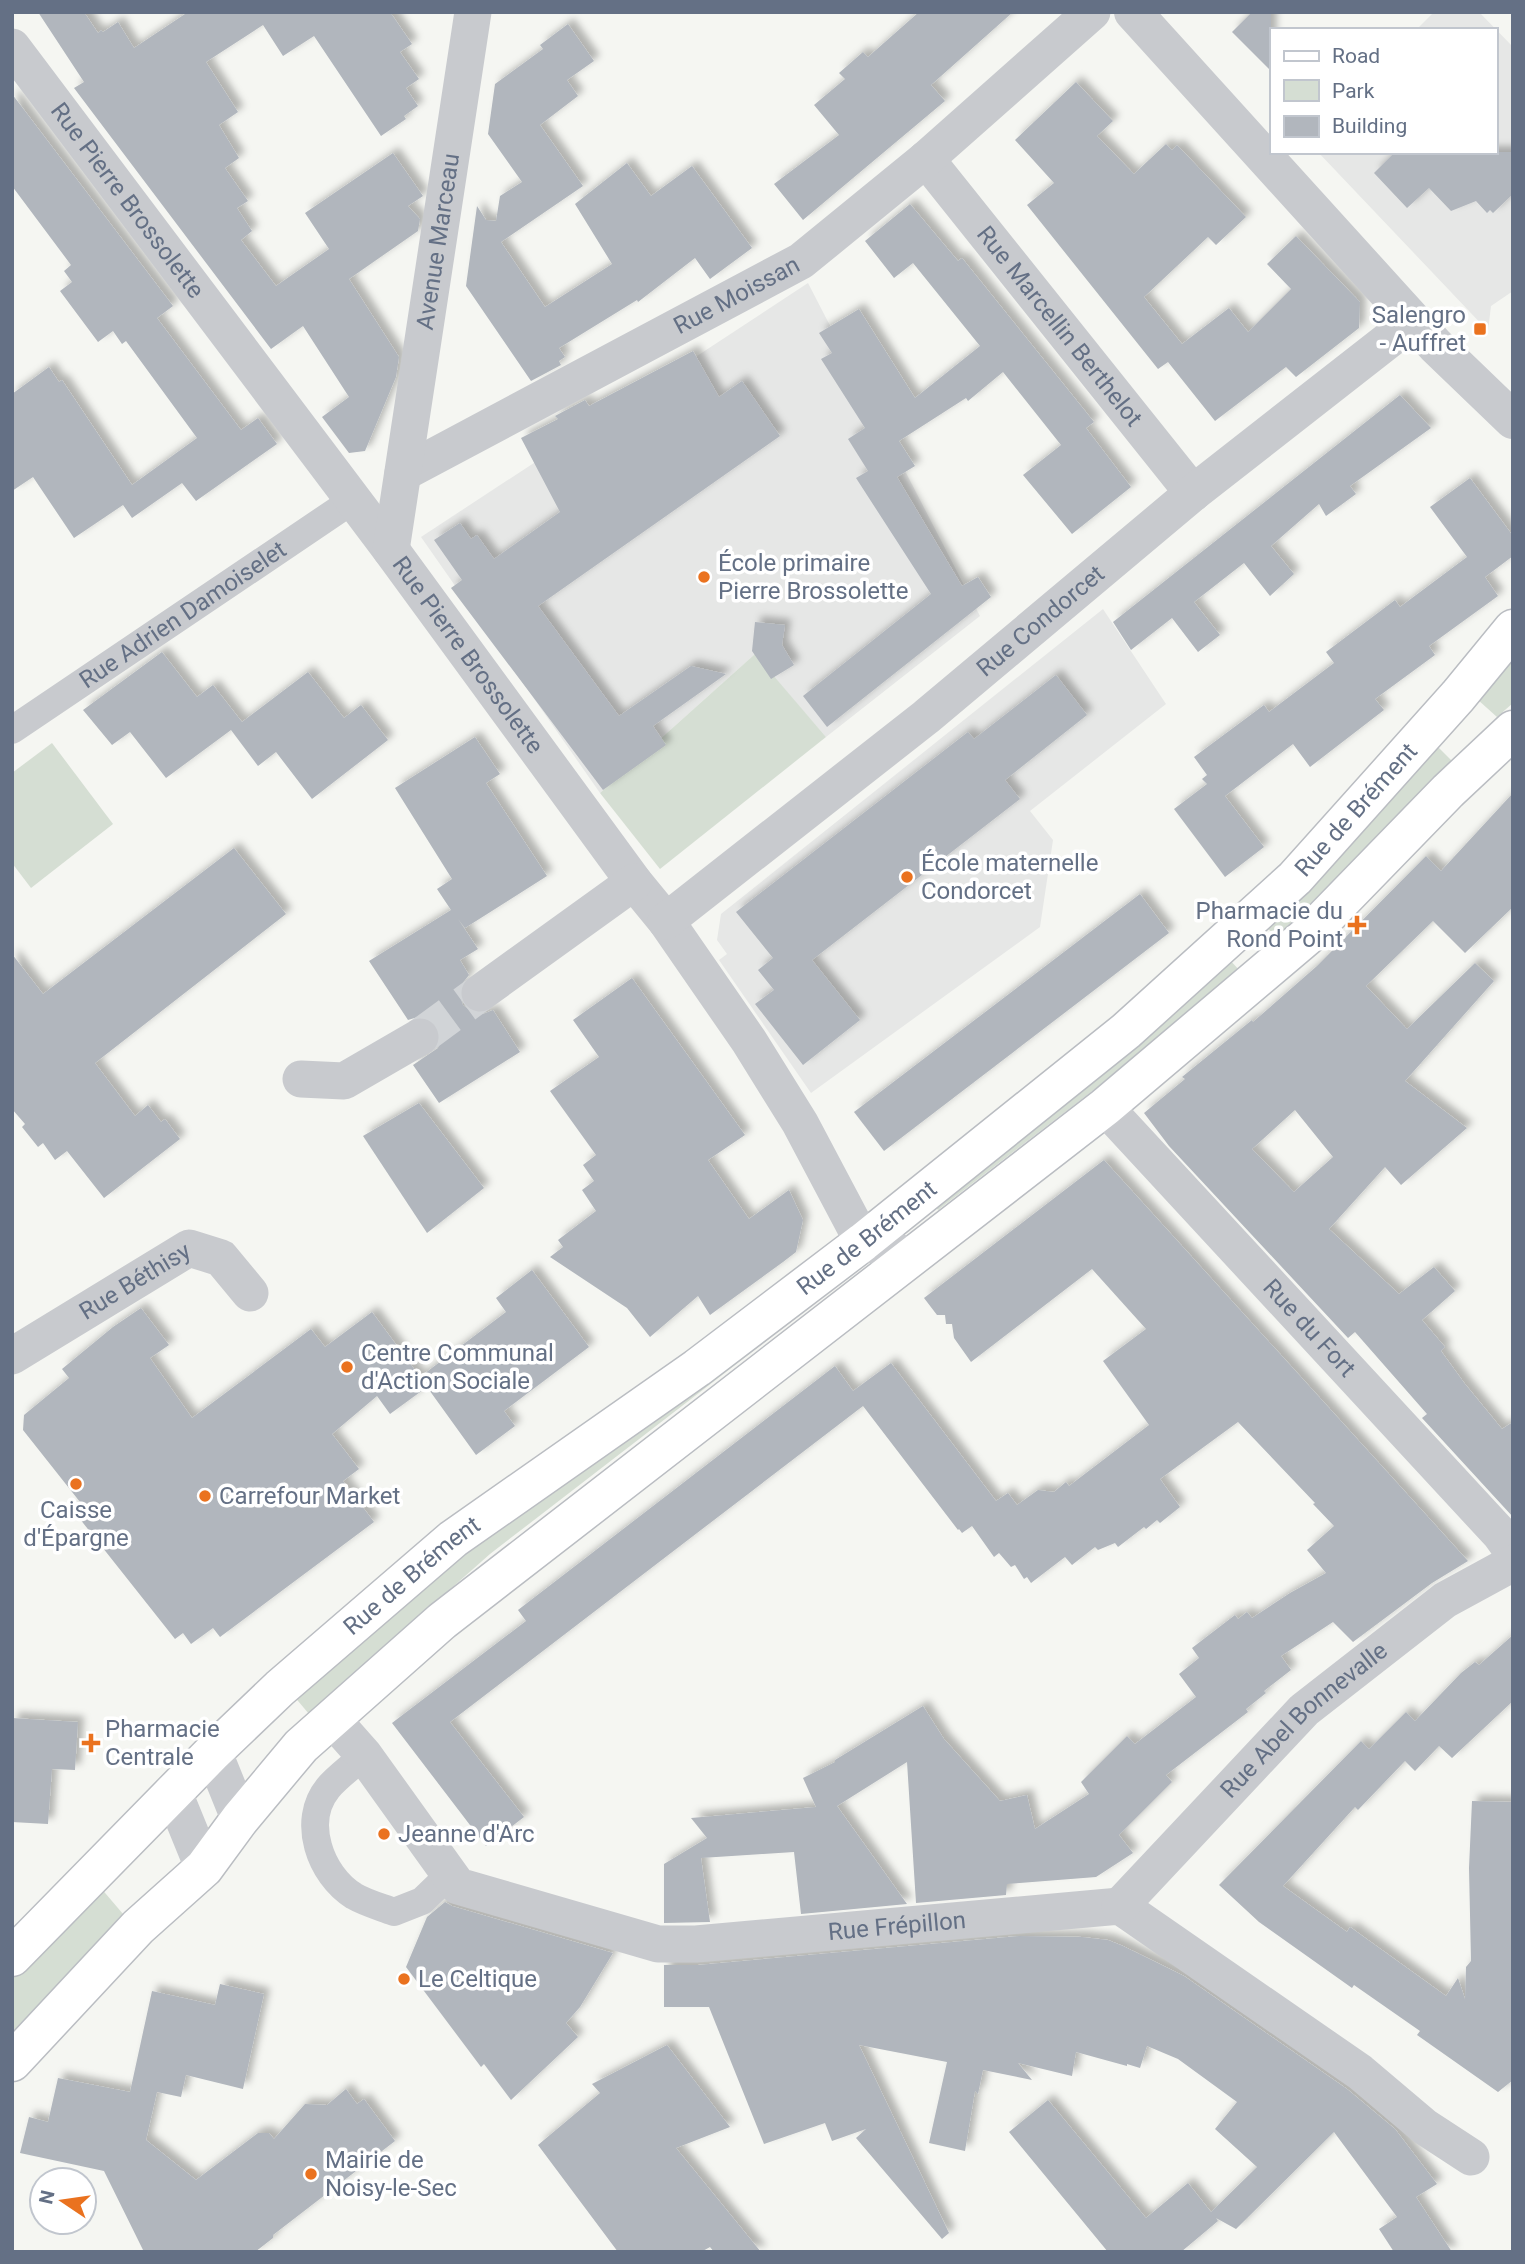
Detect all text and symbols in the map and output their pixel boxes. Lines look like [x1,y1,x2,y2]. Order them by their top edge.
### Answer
legend [1270,28,1497,154]
text: Road [1332,44,1380,68]
text: Park [1332,79,1375,103]
street label: Rue Pierre Brossolette [45,97,210,304]
text: Building [1332,114,1407,138]
street label: Avenue Marceau [411,151,465,332]
street label: Rue Marcellin Berthelot [971,220,1148,432]
street label: Rue Moissan [669,250,804,340]
place label: Salengro - Auffret [1372,301,1466,357]
marker: Salengro - Auffret [1472,321,1488,337]
street label: Rue Adrien Damoiselet [74,535,291,694]
place label: École primaire Pierre Brossolette [718,549,908,605]
street label: Rue Pierre Brossolette [387,551,549,759]
street label: Rue Condorcet [971,559,1110,682]
marker: École primaire Pierre Brossolette [696,569,712,585]
street label: Rue de Brément [1289,737,1423,882]
place label: École maternelle Condorcet [921,849,1098,905]
marker: École maternelle Condorcet [899,869,915,885]
place label: Pharmacie du Rond Point [1196,897,1343,953]
marker: Pharmacie du Rond Point [1349,917,1365,933]
street label: Rue de Brément [791,1174,942,1301]
street label: Rue Béthisy [74,1236,196,1326]
street label: Rue du Fort [1257,1273,1361,1383]
place label: Centre Communal d'Action Sociale [361,1339,554,1395]
marker: Centre Communal d'Action Sociale [339,1359,355,1375]
marker: Caisse d'Épargne [68,1476,84,1492]
place label: Carrefour Market [219,1482,401,1510]
marker: Carrefour Market [197,1488,213,1504]
place label: Caisse d'Épargne [23,1496,129,1552]
street label: Rue de Brément [338,1510,485,1641]
street label: Rue Abel Bonnevalle [1215,1636,1393,1804]
place label: Pharmacie Centrale [105,1715,220,1771]
marker: Pharmacie Centrale [83,1735,99,1751]
place label: Jeanne d'Arc [398,1820,535,1848]
marker: Jeanne d'Arc [376,1826,392,1842]
street label: Rue Frépillon [827,1906,967,1946]
place label: Le Celtique [418,1965,537,1993]
marker: Le Celtique [396,1971,412,1987]
place label: Mairie de Noisy-le-Sec [325,2146,457,2202]
north arrow [28,2166,98,2236]
marker: Mairie de Noisy-le-Sec [303,2166,319,2182]
text: N [34,2188,60,2206]

